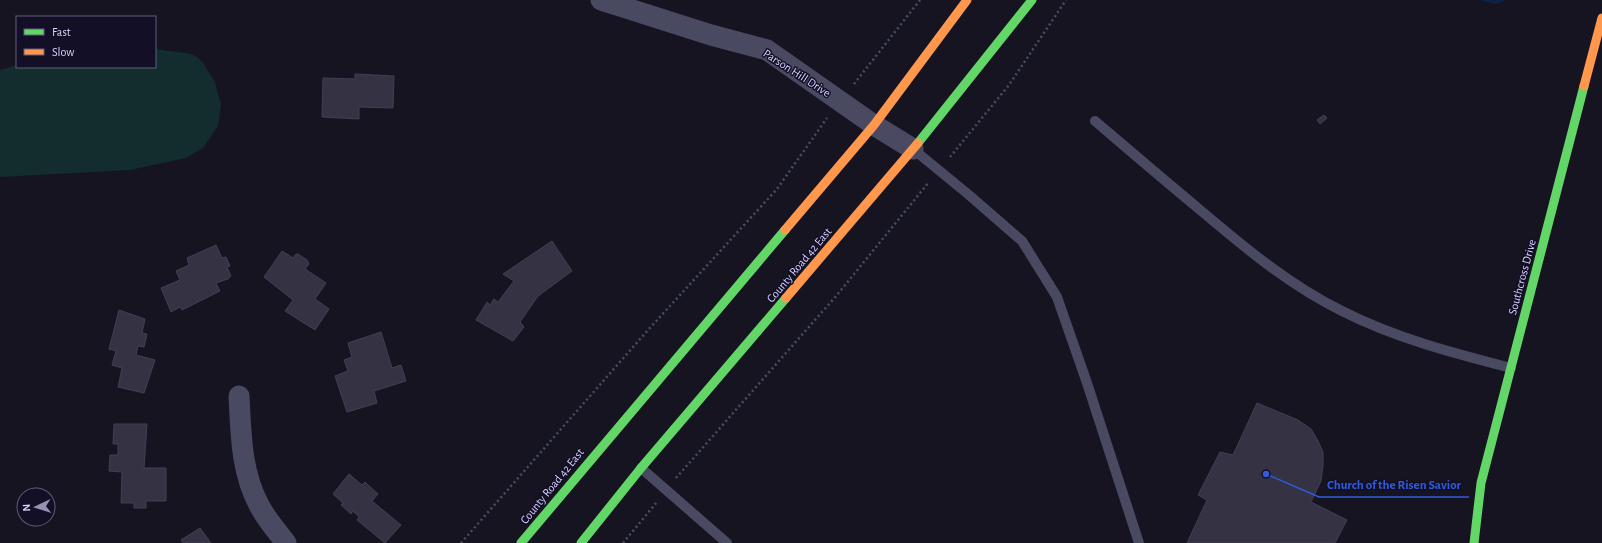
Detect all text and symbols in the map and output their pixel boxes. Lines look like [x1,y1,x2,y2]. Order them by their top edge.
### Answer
legend [16,16,156,68]
text: Fast [52,26,71,38]
text: Slow [52,46,74,58]
street label: Parson Hill Drive [761,47,833,99]
street label: County Road 42 East [764,225,834,305]
street label: Southcross Drive [1506,238,1538,316]
street label: County Road 42 East [518,446,587,527]
callout: Church of the Risen Savior [1319,472,1469,497]
text: Church of the Risen Savior [1327,479,1462,492]
north arrow [16,487,56,527]
text: N [21,503,32,512]

